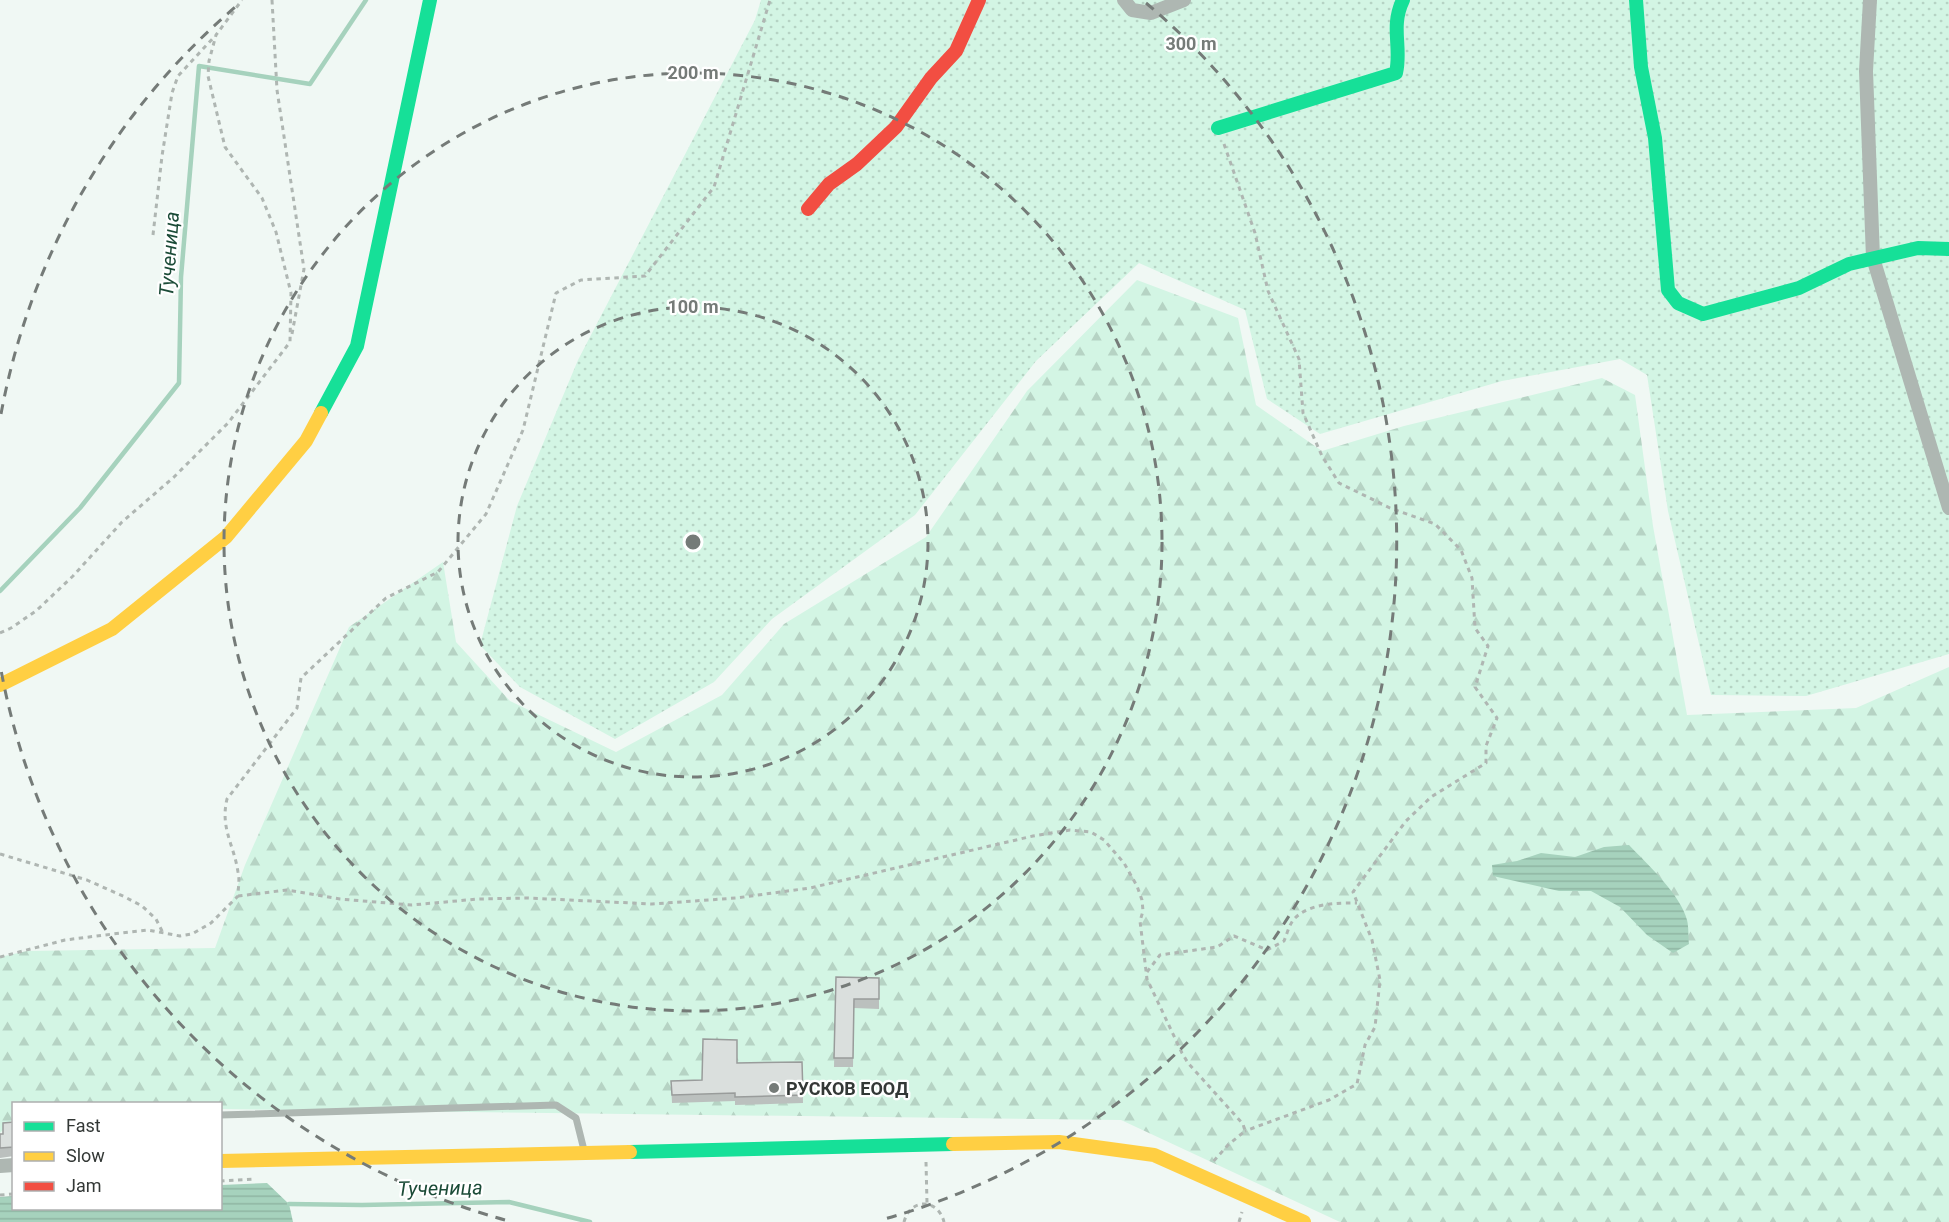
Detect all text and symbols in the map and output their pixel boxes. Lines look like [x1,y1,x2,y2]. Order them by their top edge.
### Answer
text: 300 m [1165,33,1217,54]
text: 200 m [667,62,719,83]
water label: Тученица [154,211,184,297]
text: 100 m [667,296,719,317]
centre of rings [683,532,703,552]
place label: РУСКОВ ЕООД [786,1078,909,1099]
marker: РУСКОВ ЕООД [767,1081,781,1095]
legend [12,1102,222,1210]
text: Fast [66,1115,101,1136]
text: Slow [66,1145,105,1166]
text: Jam [66,1175,102,1196]
water label: Тученица [397,1175,483,1201]

